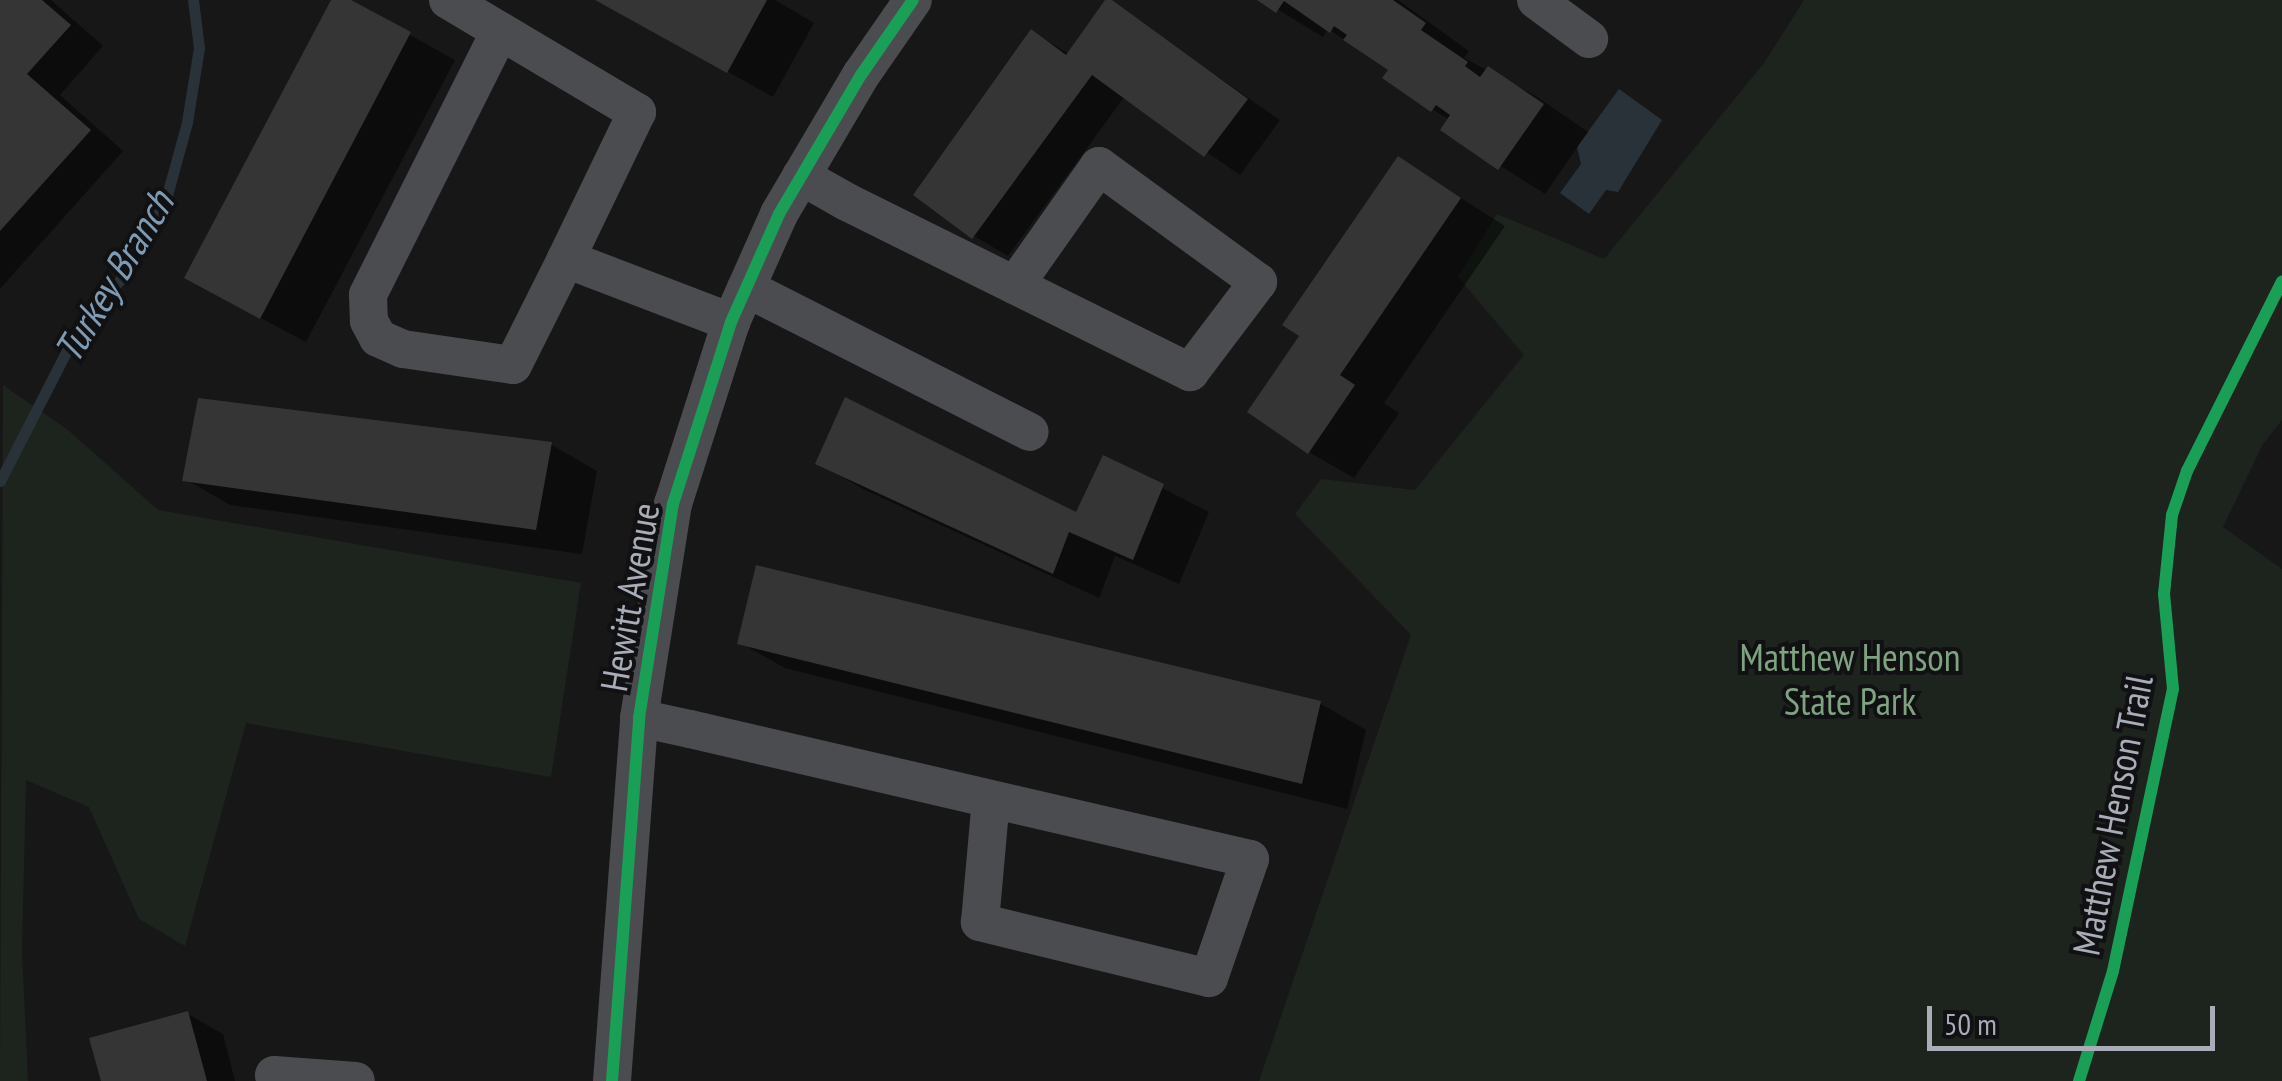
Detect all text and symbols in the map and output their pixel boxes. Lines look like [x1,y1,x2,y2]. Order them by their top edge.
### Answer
water label: Turkey Branch [43,181,183,371]
street label: Hewitt Avenue [590,499,668,695]
park label: Matthew Henson State Park [1739,634,1961,724]
street label: Matthew Henson Trail [2062,670,2162,960]
scale bar [1932,986,2220,1048]
text: 50 m [1944,1004,1997,1043]

